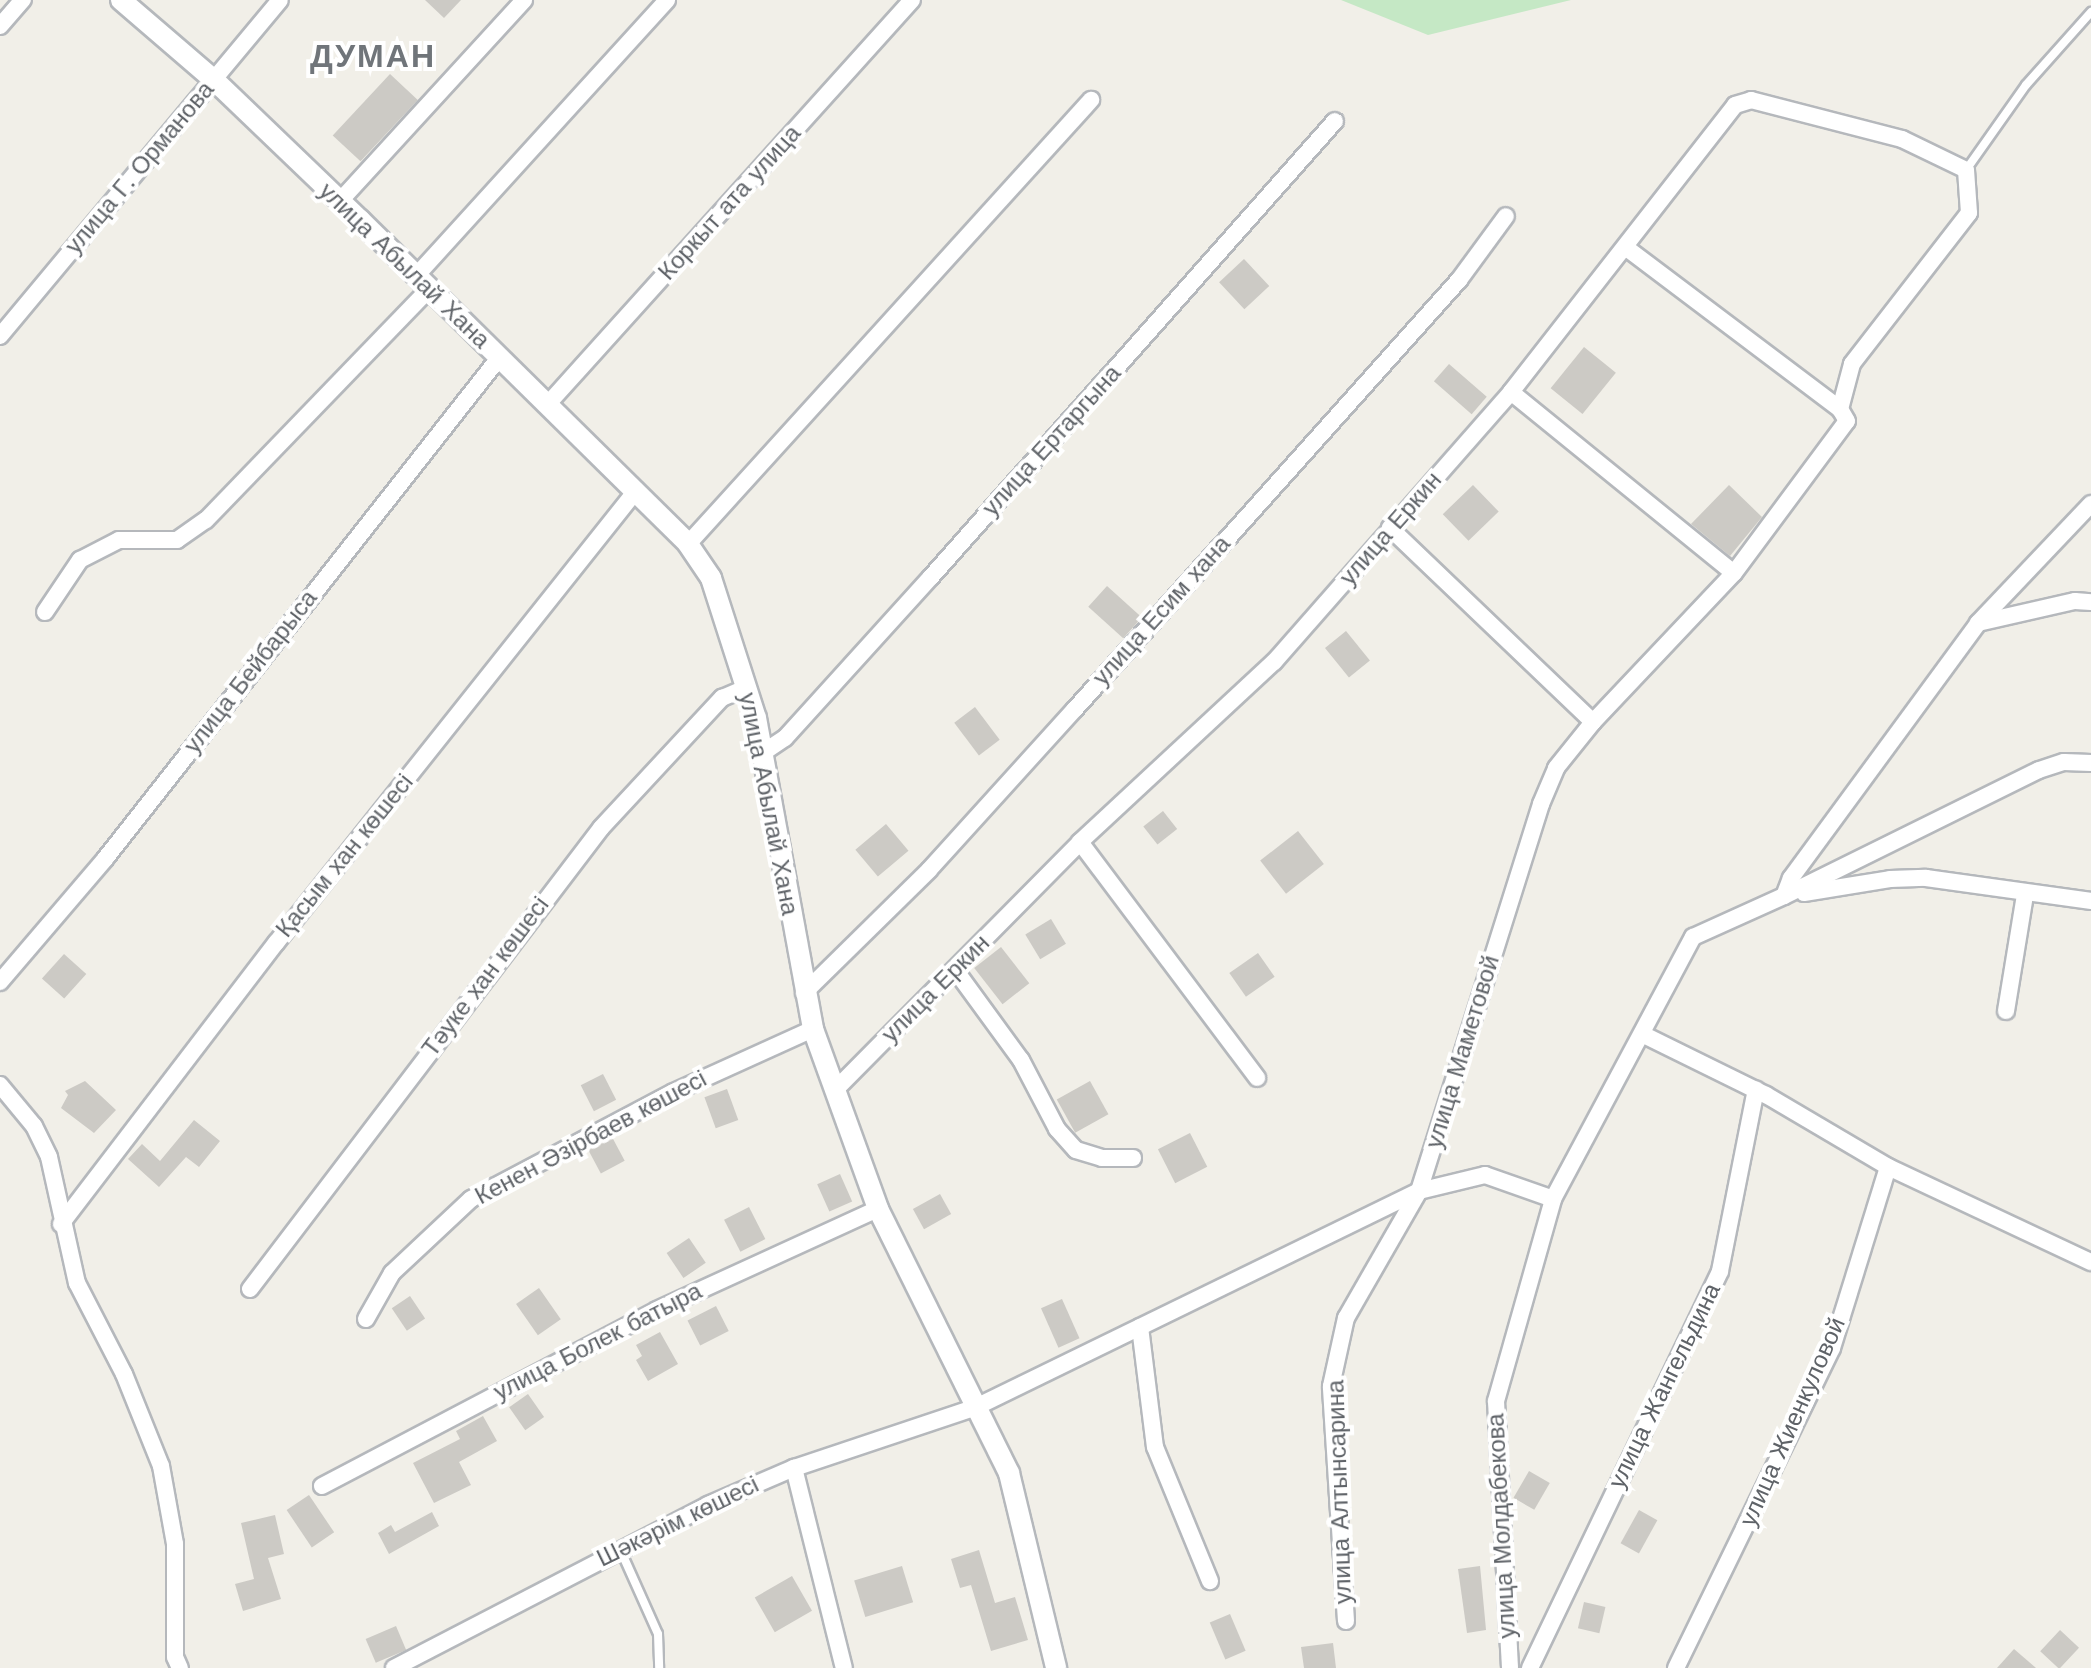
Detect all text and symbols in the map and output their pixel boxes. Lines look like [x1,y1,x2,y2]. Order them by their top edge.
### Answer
district label: ДУМАН [310,37,436,75]
street label: улица Г. Орманова [60,76,220,260]
street label: Коркыт ата улица [653,120,807,286]
street label: улица Абылай Хана [313,177,495,355]
street label: улица Ертаргына [977,360,1127,522]
street label: улица Еркин [1334,466,1448,592]
street label: улица Есим хана [1087,530,1237,692]
street label: улица Бейбарыса [178,585,324,759]
street label: улица Абылай Хана [732,690,804,918]
street label: Қасым хан көшесі [270,769,420,943]
street label: Тәуке хан көшесі [417,891,555,1063]
street label: улица Еркин [876,929,996,1049]
street label: улица Маметовой [1420,952,1506,1152]
street label: Кенен Әзірбаев көшесі [470,1065,712,1211]
street label: улица Болек батыра [489,1277,707,1407]
street label: улица Жангельдина [1603,1279,1727,1493]
street label: улица Жиенкуловой [1734,1313,1852,1531]
street label: улица Алтынсарина [1322,1379,1358,1605]
street label: улица Молдабекова [1482,1413,1522,1639]
street label: Шәкәрім көшесі [592,1470,764,1574]

